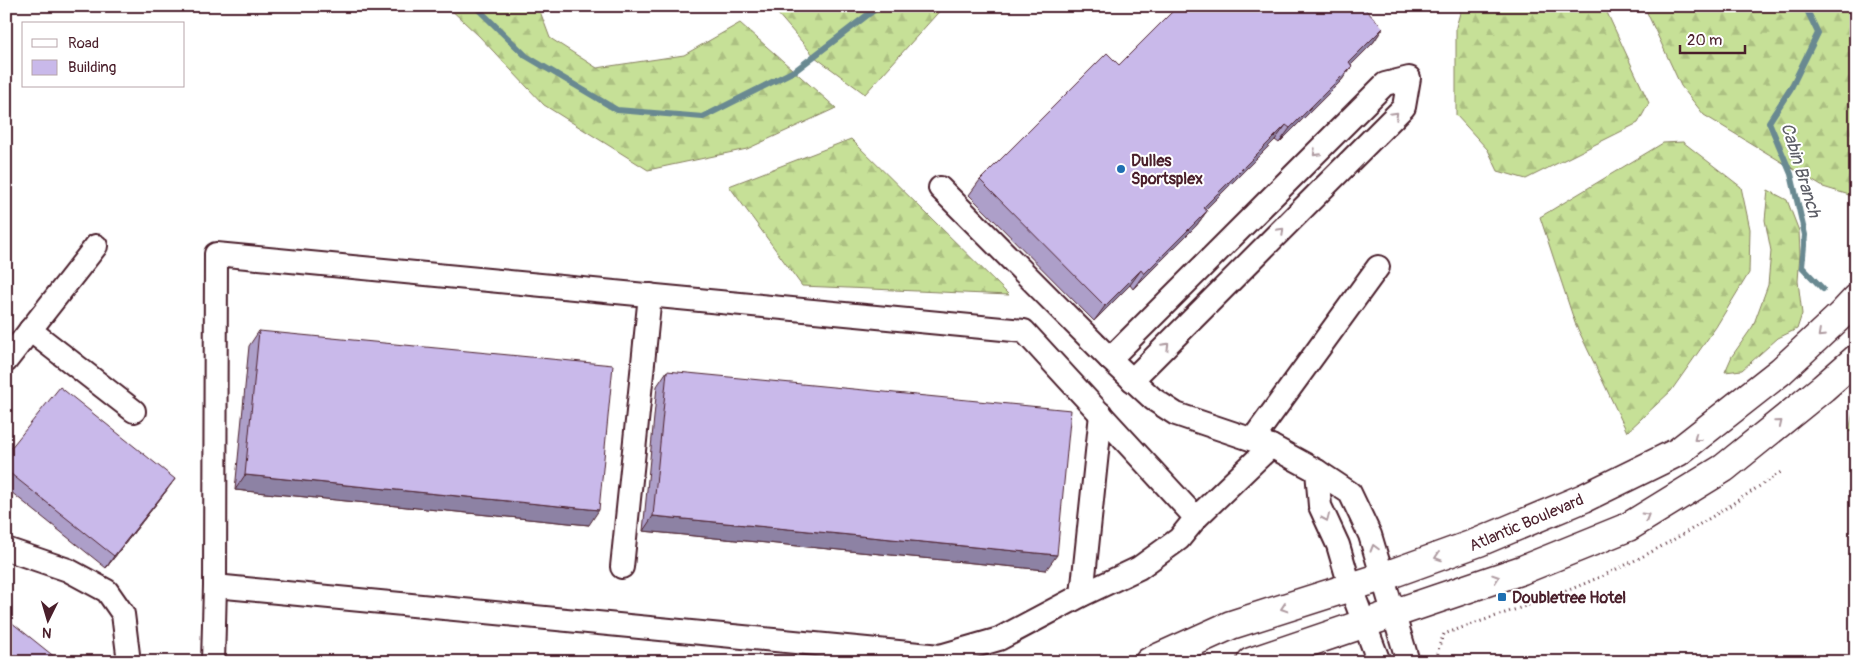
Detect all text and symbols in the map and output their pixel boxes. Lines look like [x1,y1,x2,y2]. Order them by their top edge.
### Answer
legend [22,22,185,88]
scale bar [1680,22,1744,54]
text: 20 m [1687,31,1722,50]
text: Road [68,34,99,53]
text: Building [68,58,116,77]
one-way arrow [1389,112,1398,121]
water label: Cabin Branch [1775,120,1826,222]
one-way arrow [1313,147,1322,156]
place label: Dulles Sportsplex [1131,151,1203,189]
marker: Dulles Sportsplex [1115,163,1127,175]
one-way arrow [1275,227,1284,236]
one-way arrow [1818,328,1827,337]
one-way arrow [1160,343,1169,352]
one-way arrow [1774,420,1783,429]
one-way arrow [1693,432,1702,441]
street label: Atlantic Boulevard [1466,490,1587,556]
one-way arrow [1641,512,1650,522]
one-way arrow [1319,513,1330,522]
one-way arrow [1369,544,1379,553]
one-way arrow [1435,551,1443,561]
one-way arrow [1492,574,1500,584]
place label: Doubletree Hotel [1512,588,1626,608]
marker: Doubletree Hotel [1496,591,1508,603]
north arrow [22,596,72,646]
one-way arrow [1280,602,1289,612]
text: N [41,624,52,641]

